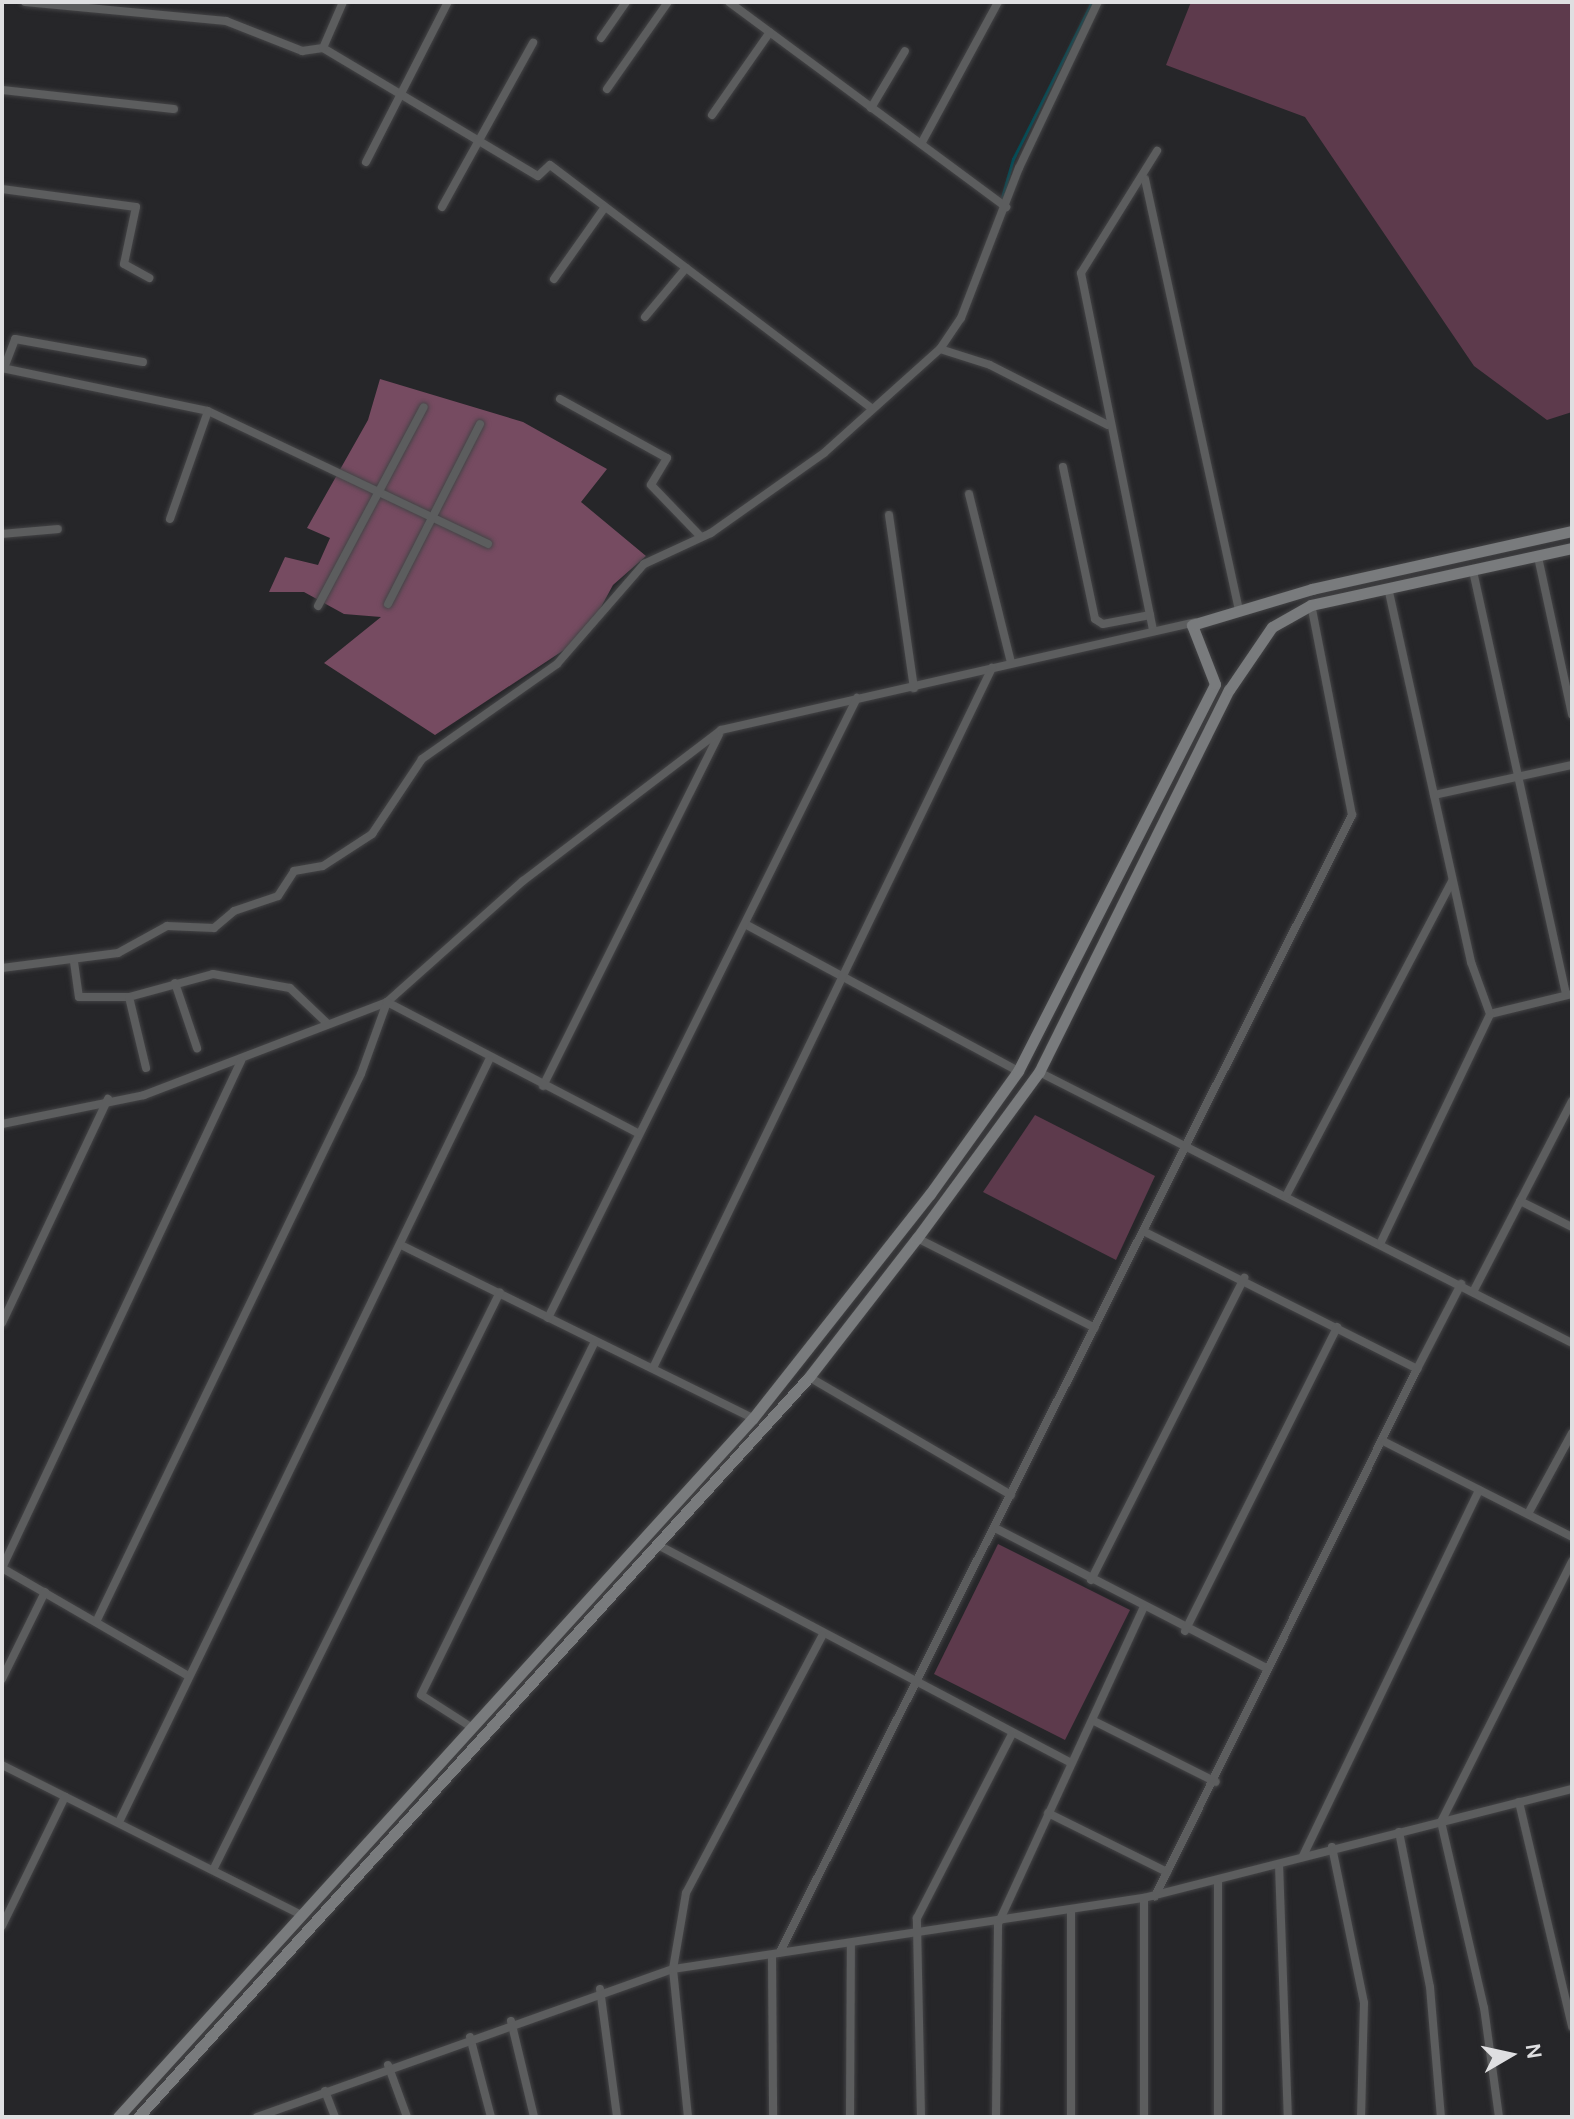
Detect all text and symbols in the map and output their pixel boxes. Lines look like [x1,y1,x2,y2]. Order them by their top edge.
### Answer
north arrow [1470,2015,1550,2095]
text: N [1520,2041,1548,2061]

